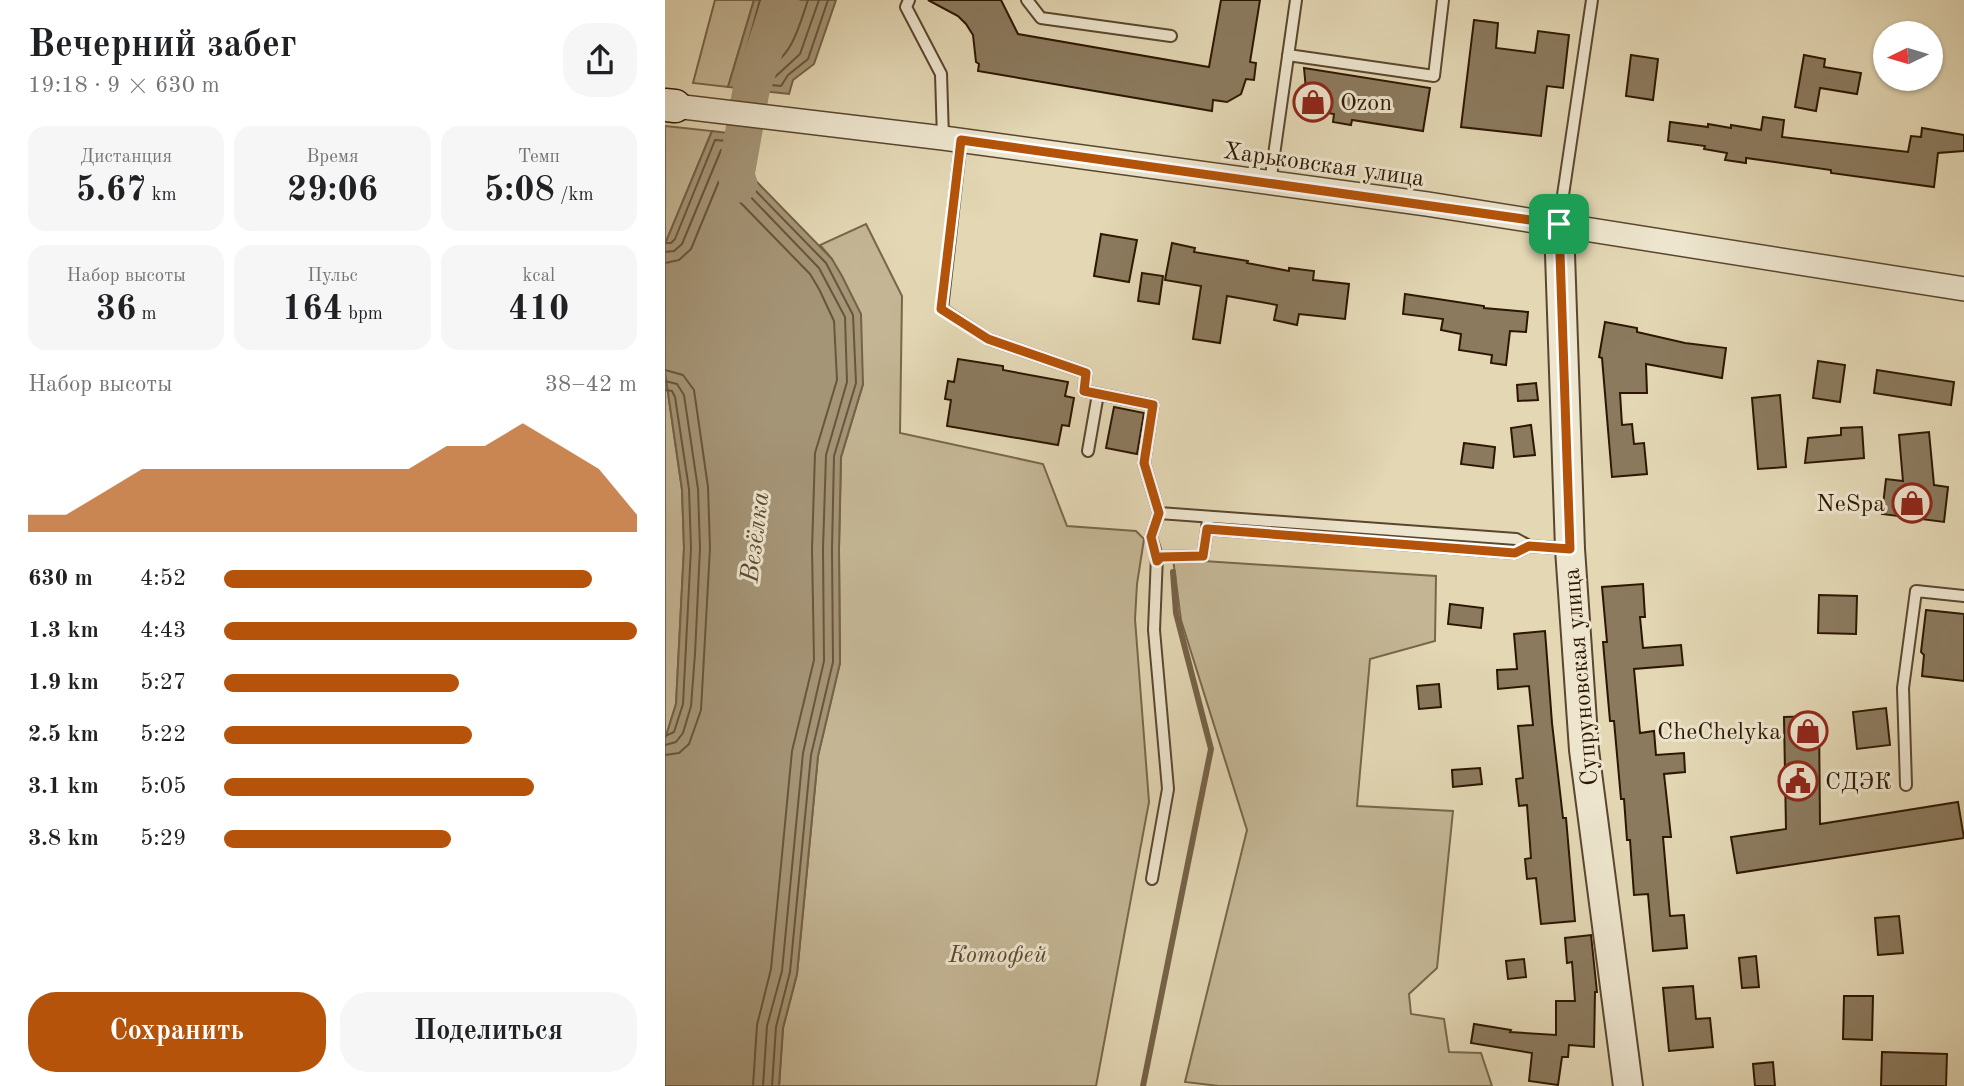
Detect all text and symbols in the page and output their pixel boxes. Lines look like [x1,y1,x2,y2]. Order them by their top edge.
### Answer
north arrow [1873,21,1943,91]
map controls [1873,21,1943,91]
button: share [563,23,637,97]
text: Вечерний забег [28,27,297,65]
text: 19:18 · 9 × 630 m [28,74,220,97]
shop icon: Ozon [1292,81,1334,123]
place label: Ozon [1340,92,1392,116]
street label: Харьковская улица [1222,140,1426,192]
text: Дистанция [80,148,172,167]
text: Время [306,148,359,167]
text: Темп [518,148,560,167]
text: 5.67 [76,173,146,208]
text: 29:06 [287,173,378,208]
text: 5:08 [484,173,555,208]
text: km [146,186,177,205]
text: /km [555,186,594,205]
pin [1529,194,1589,254]
icon: arrive [1540,205,1578,243]
text: Набор высоты [67,267,186,286]
text: Пульс [307,267,358,286]
text: kcal [522,267,555,286]
text: 36 [96,292,136,327]
text: 164 [282,292,343,327]
text: 410 [508,292,569,327]
text: m [136,305,157,324]
text: bpm [343,305,383,324]
text: Набор высоты [28,373,172,396]
text: 38–42 m [545,373,637,396]
shop icon: NeSpa [1891,482,1933,524]
water label: Везёлка [737,490,774,585]
place label: NeSpa [1816,493,1885,517]
text: 630 m [28,567,93,590]
text: 4:52 [140,567,186,590]
street label: Супруновская улица [1561,567,1603,786]
text: 1.3 km [28,619,99,642]
text: 4:43 [140,619,186,642]
text: 1.9 km [28,671,99,694]
text: 5:27 [140,671,186,694]
shop icon: CheChelyka [1787,710,1829,752]
place label: CheChelyka [1657,721,1781,745]
text: 2.5 km [28,723,99,746]
text: 5:22 [140,723,186,746]
public building icon: СДЭК [1777,760,1819,802]
place label: СДЭК [1825,771,1892,795]
text: 3.1 km [28,775,99,798]
text: 5:05 [140,775,186,798]
text: 3.8 km [28,827,99,850]
text: 5:29 [140,827,186,850]
park label: Котофей [948,944,1047,968]
button: Сохранить [28,992,326,1072]
button: Поделиться [340,992,637,1072]

